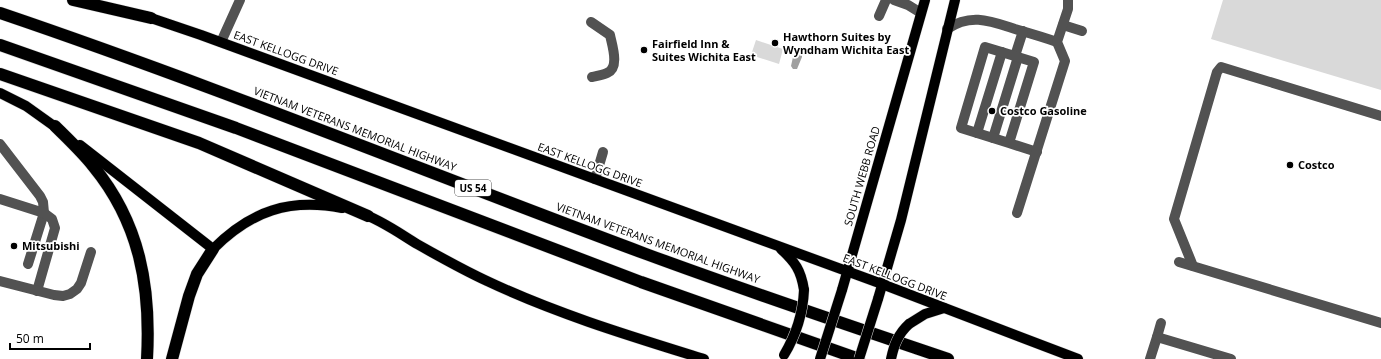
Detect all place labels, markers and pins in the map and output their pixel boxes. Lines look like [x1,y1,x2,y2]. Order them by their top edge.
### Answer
place label: Hawthorn Suites by Wyndham Wichita East [783,29,909,57]
place label: Fairfield Inn & Suites Wichita East [652,36,756,64]
marker: Hawthorn Suites by Wyndham Wichita East [770,38,780,48]
marker: Fairfield Inn & Suites Wichita East [639,45,649,55]
place label: Costco Gasoline [1000,103,1087,118]
marker: Costco Gasoline [987,106,997,116]
place label: Costco [1298,157,1335,172]
marker: Costco [1285,160,1295,170]
place label: Mitsubishi [22,238,80,253]
marker: Mitsubishi [9,241,19,251]

